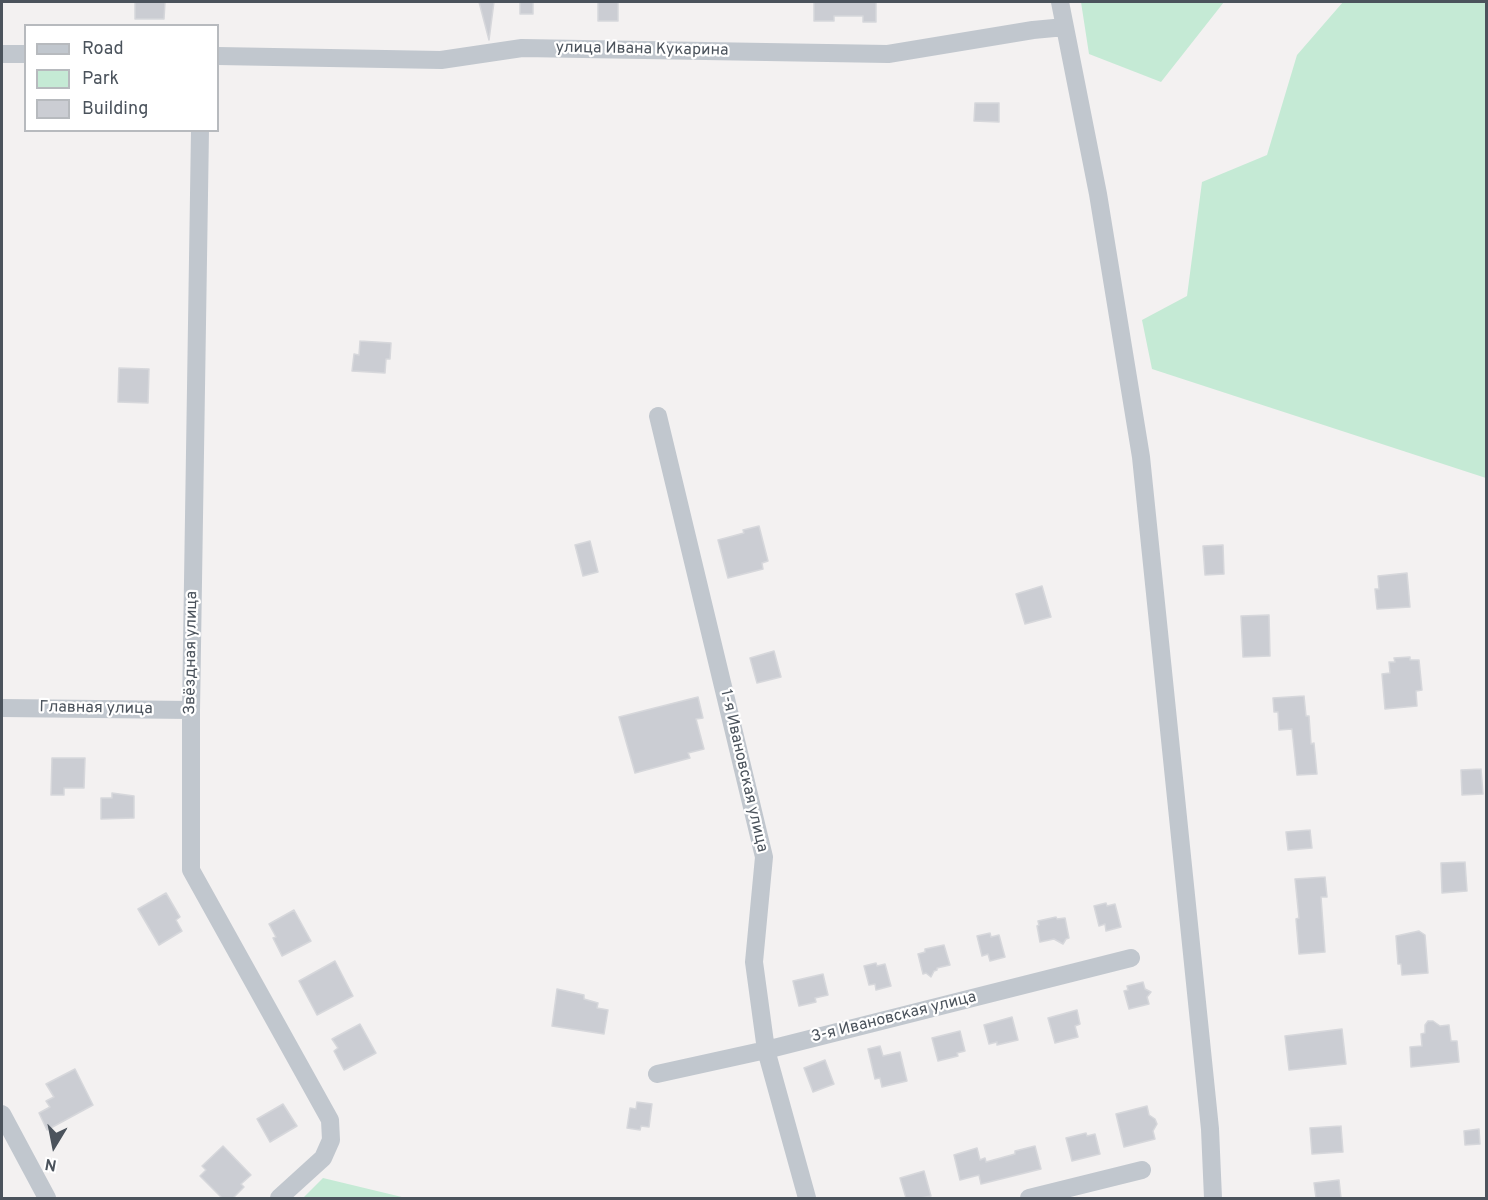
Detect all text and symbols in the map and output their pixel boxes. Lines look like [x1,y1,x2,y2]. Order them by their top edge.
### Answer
legend [24,24,219,132]
text: Road [82,38,124,61]
street label: улица Ивана Кукарина [555,39,729,61]
text: Park [82,68,119,91]
text: Building [82,98,148,121]
street label: Звёздная улица [181,591,203,715]
street label: 1-я Ивановская улица [715,688,771,854]
street label: Главная улица [39,698,153,720]
street label: 3-я Ивановская улица [810,988,978,1048]
north arrow [24,1116,84,1176]
text: N [43,1153,58,1175]

